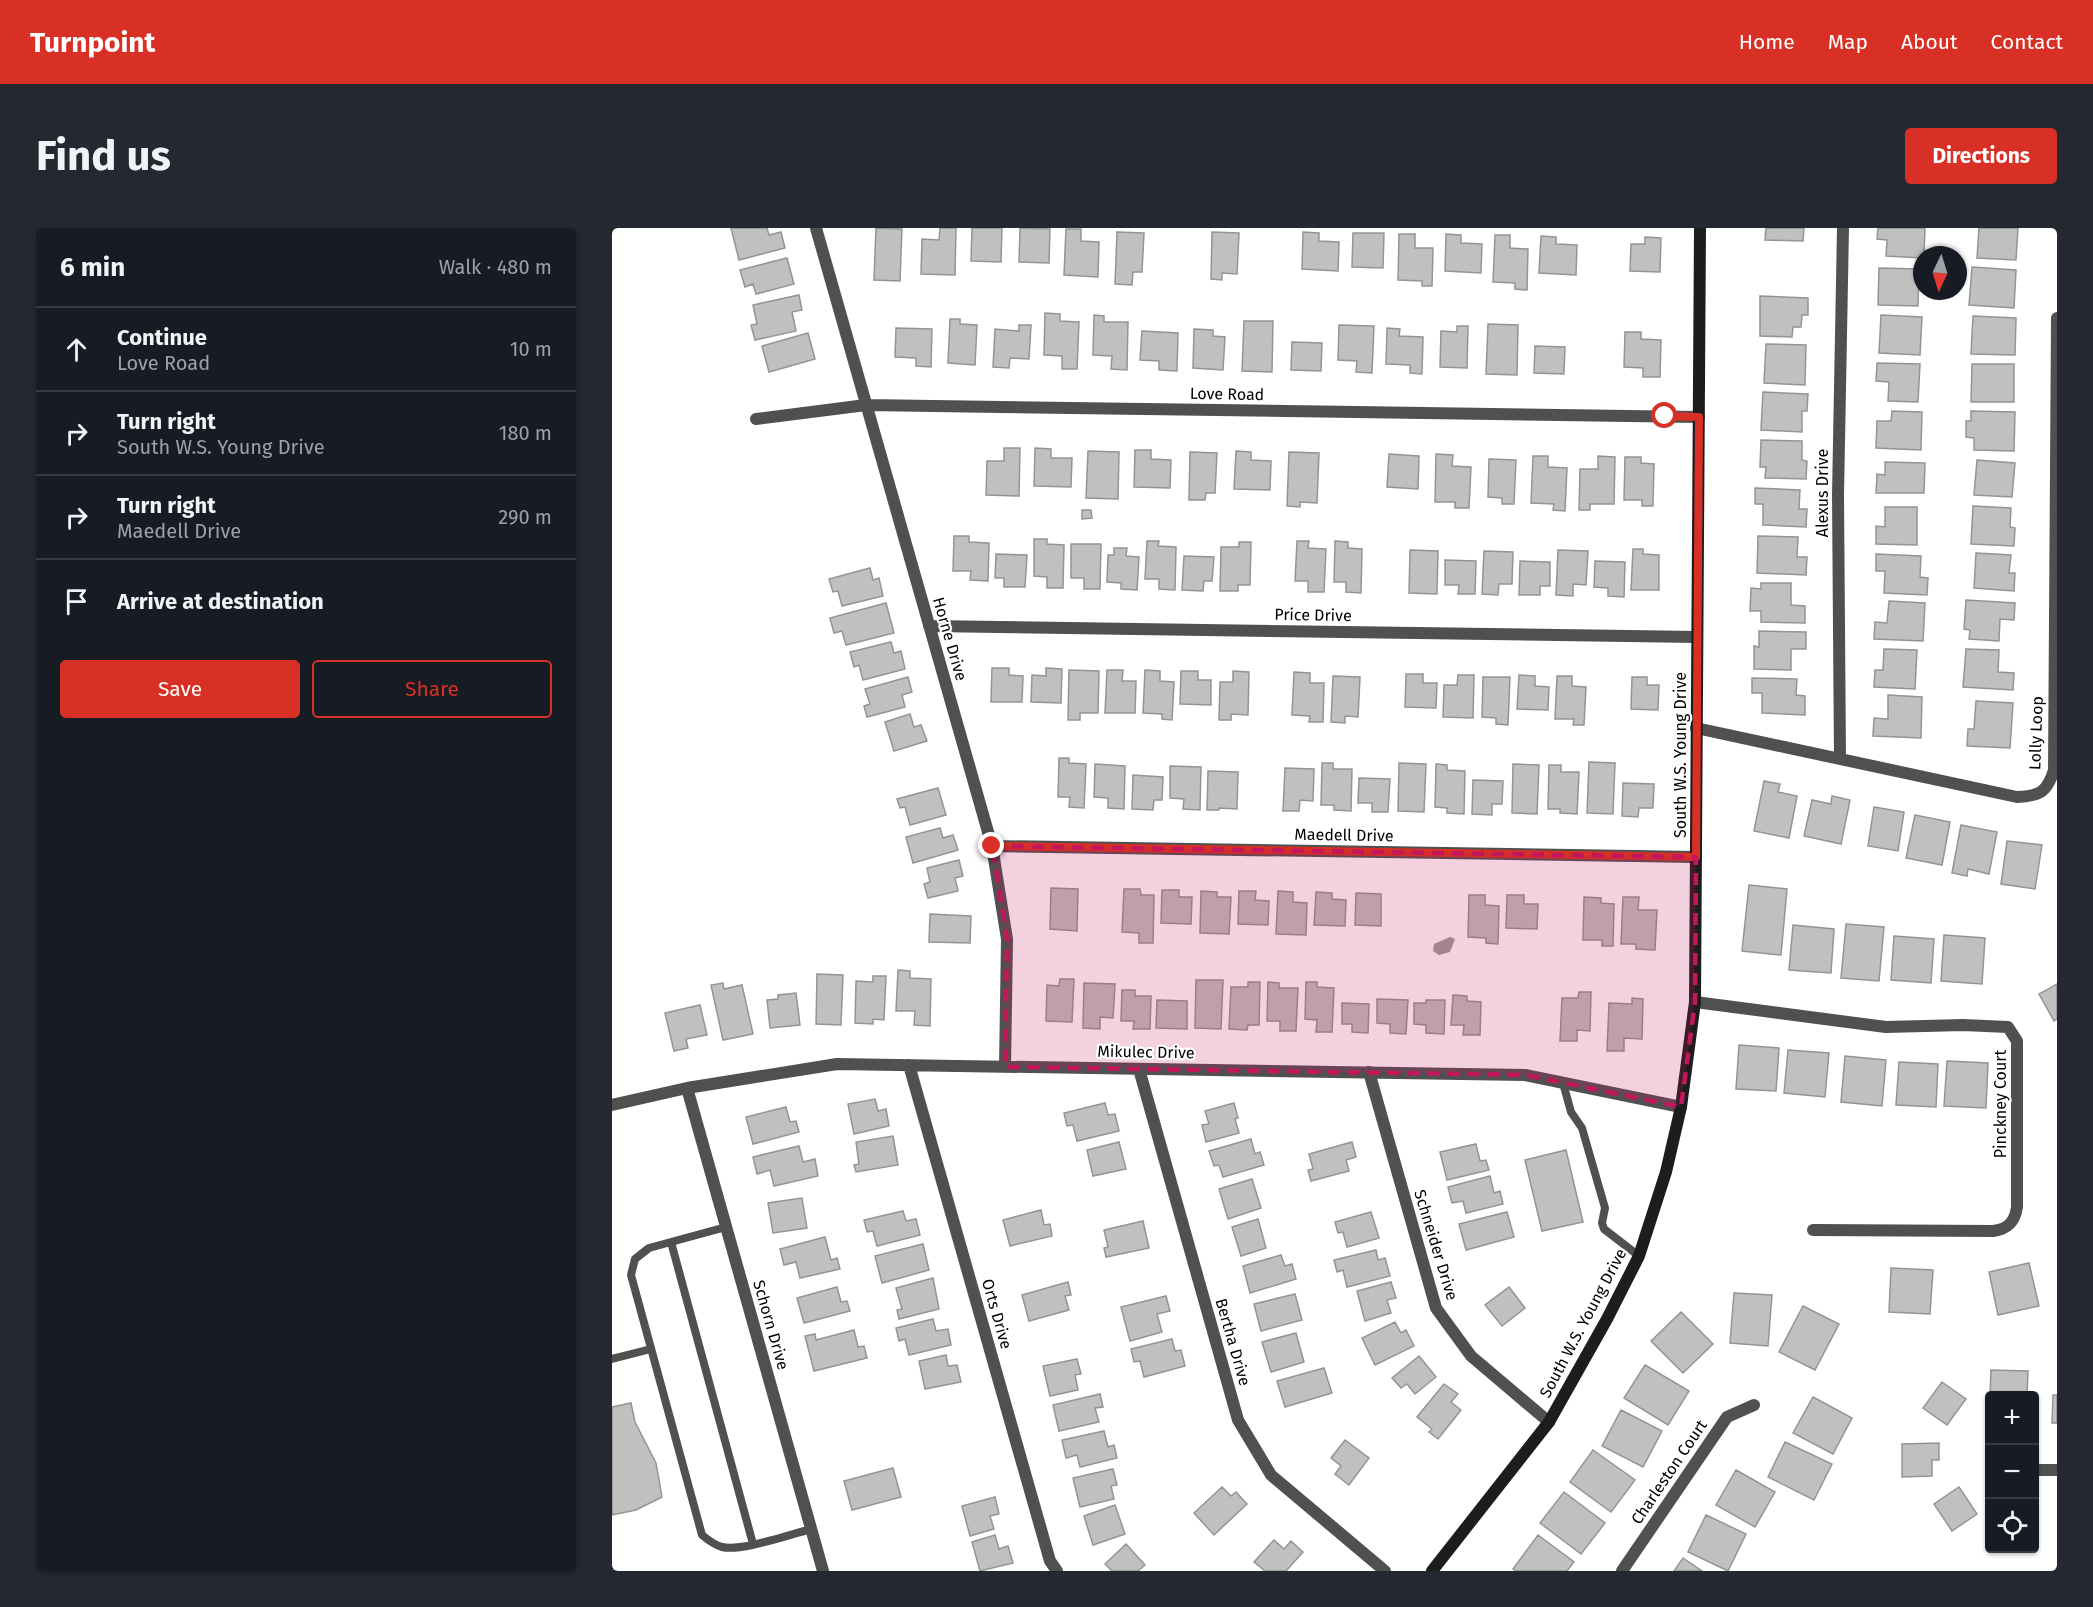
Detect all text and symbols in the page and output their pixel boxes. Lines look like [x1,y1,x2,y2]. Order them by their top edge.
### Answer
text: Turnpoint [30,26,155,59]
text: Home [1739,29,1795,55]
text: Map [1828,29,1868,55]
text: About [1901,29,1958,55]
text: Contact [1991,29,2063,55]
button: Directions [1905,128,2057,184]
text: Find us [36,131,171,181]
north arrow [1913,246,1967,300]
text: 6 min [60,252,125,283]
text: Walk · 480 m [439,255,552,279]
text: Continue [117,324,207,351]
icon: ahead [60,333,93,366]
text: 10 m [510,337,552,361]
text: Love Road [117,351,210,375]
street label: Love Road [1190,384,1264,404]
route start [1651,402,1677,428]
text: Turn right [117,408,216,435]
icon: right [60,417,93,450]
text: 180 m [499,421,552,445]
text: South W.S. Young Drive [117,435,325,459]
street label: Alexus Drive [1813,449,1832,537]
text: Turn right [117,492,216,519]
icon: right [60,501,93,534]
text: 290 m [498,505,552,529]
text: Maedell Drive [117,519,241,543]
icon: arrive [60,585,93,618]
text: Arrive at destination [117,588,324,615]
street label: Horne Drive [929,595,971,683]
street label: Price Drive [1274,605,1352,625]
button: Save [60,660,300,718]
button: Share [312,660,552,718]
street label: South W.S. Young Drive [1671,672,1690,838]
street label: Lolly Loop [2025,696,2047,770]
street label: Maedell Drive [1294,825,1394,845]
route end [978,832,1004,858]
street label: Mikulec Drive [1097,1042,1195,1062]
street label: Pinckney Court [1991,1050,2010,1158]
street label: Schneider Drive [1410,1187,1462,1303]
street label: South W.S. Young Drive [1536,1245,1630,1401]
street label: Orts Drive [978,1277,1016,1351]
street label: Schorn Drive [749,1278,793,1372]
street label: Bertha Drive [1211,1296,1255,1388]
map controls [1985,1391,2039,1553]
button: + [1985,1391,2039,1445]
street label: Charleston Court [1627,1416,1711,1528]
button: − [1985,1445,2039,1499]
button: locate [1985,1499,2039,1553]

